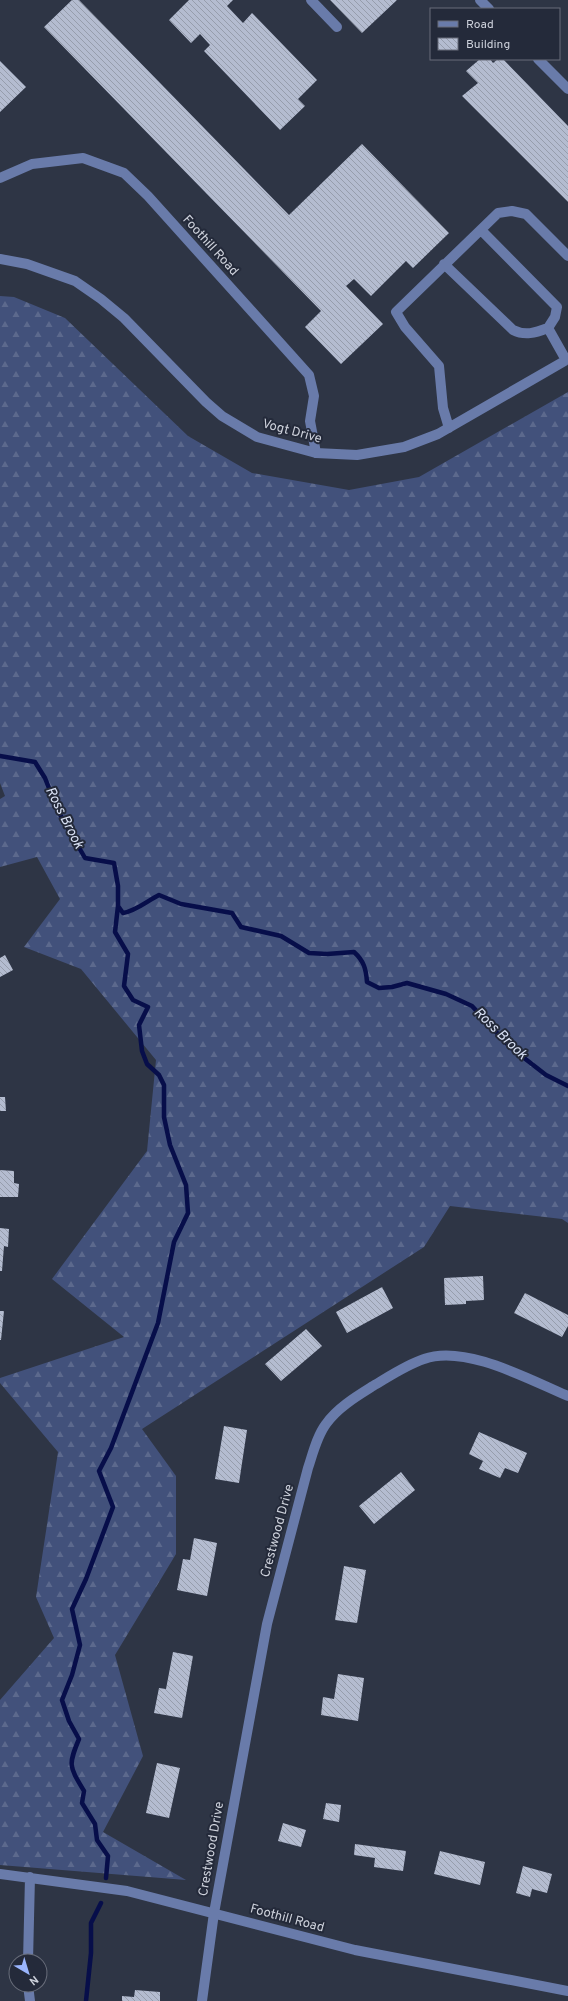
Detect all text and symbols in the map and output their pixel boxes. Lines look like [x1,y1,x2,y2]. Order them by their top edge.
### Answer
legend [430,8,560,60]
text: Road [466,17,494,33]
text: Building [466,37,510,53]
street label: Foothill Road [179,212,241,280]
street label: Vogt Drive [261,416,323,448]
water label: Ross Brook [41,784,87,853]
water label: Ross Brook [470,1004,531,1064]
street label: Crestwood Drive [258,1483,298,1579]
street label: Crestwood Drive [196,1800,228,1898]
street label: Foothill Road [248,1901,326,1937]
north arrow [8,1953,48,1993]
text: N [26,1972,41,1988]

